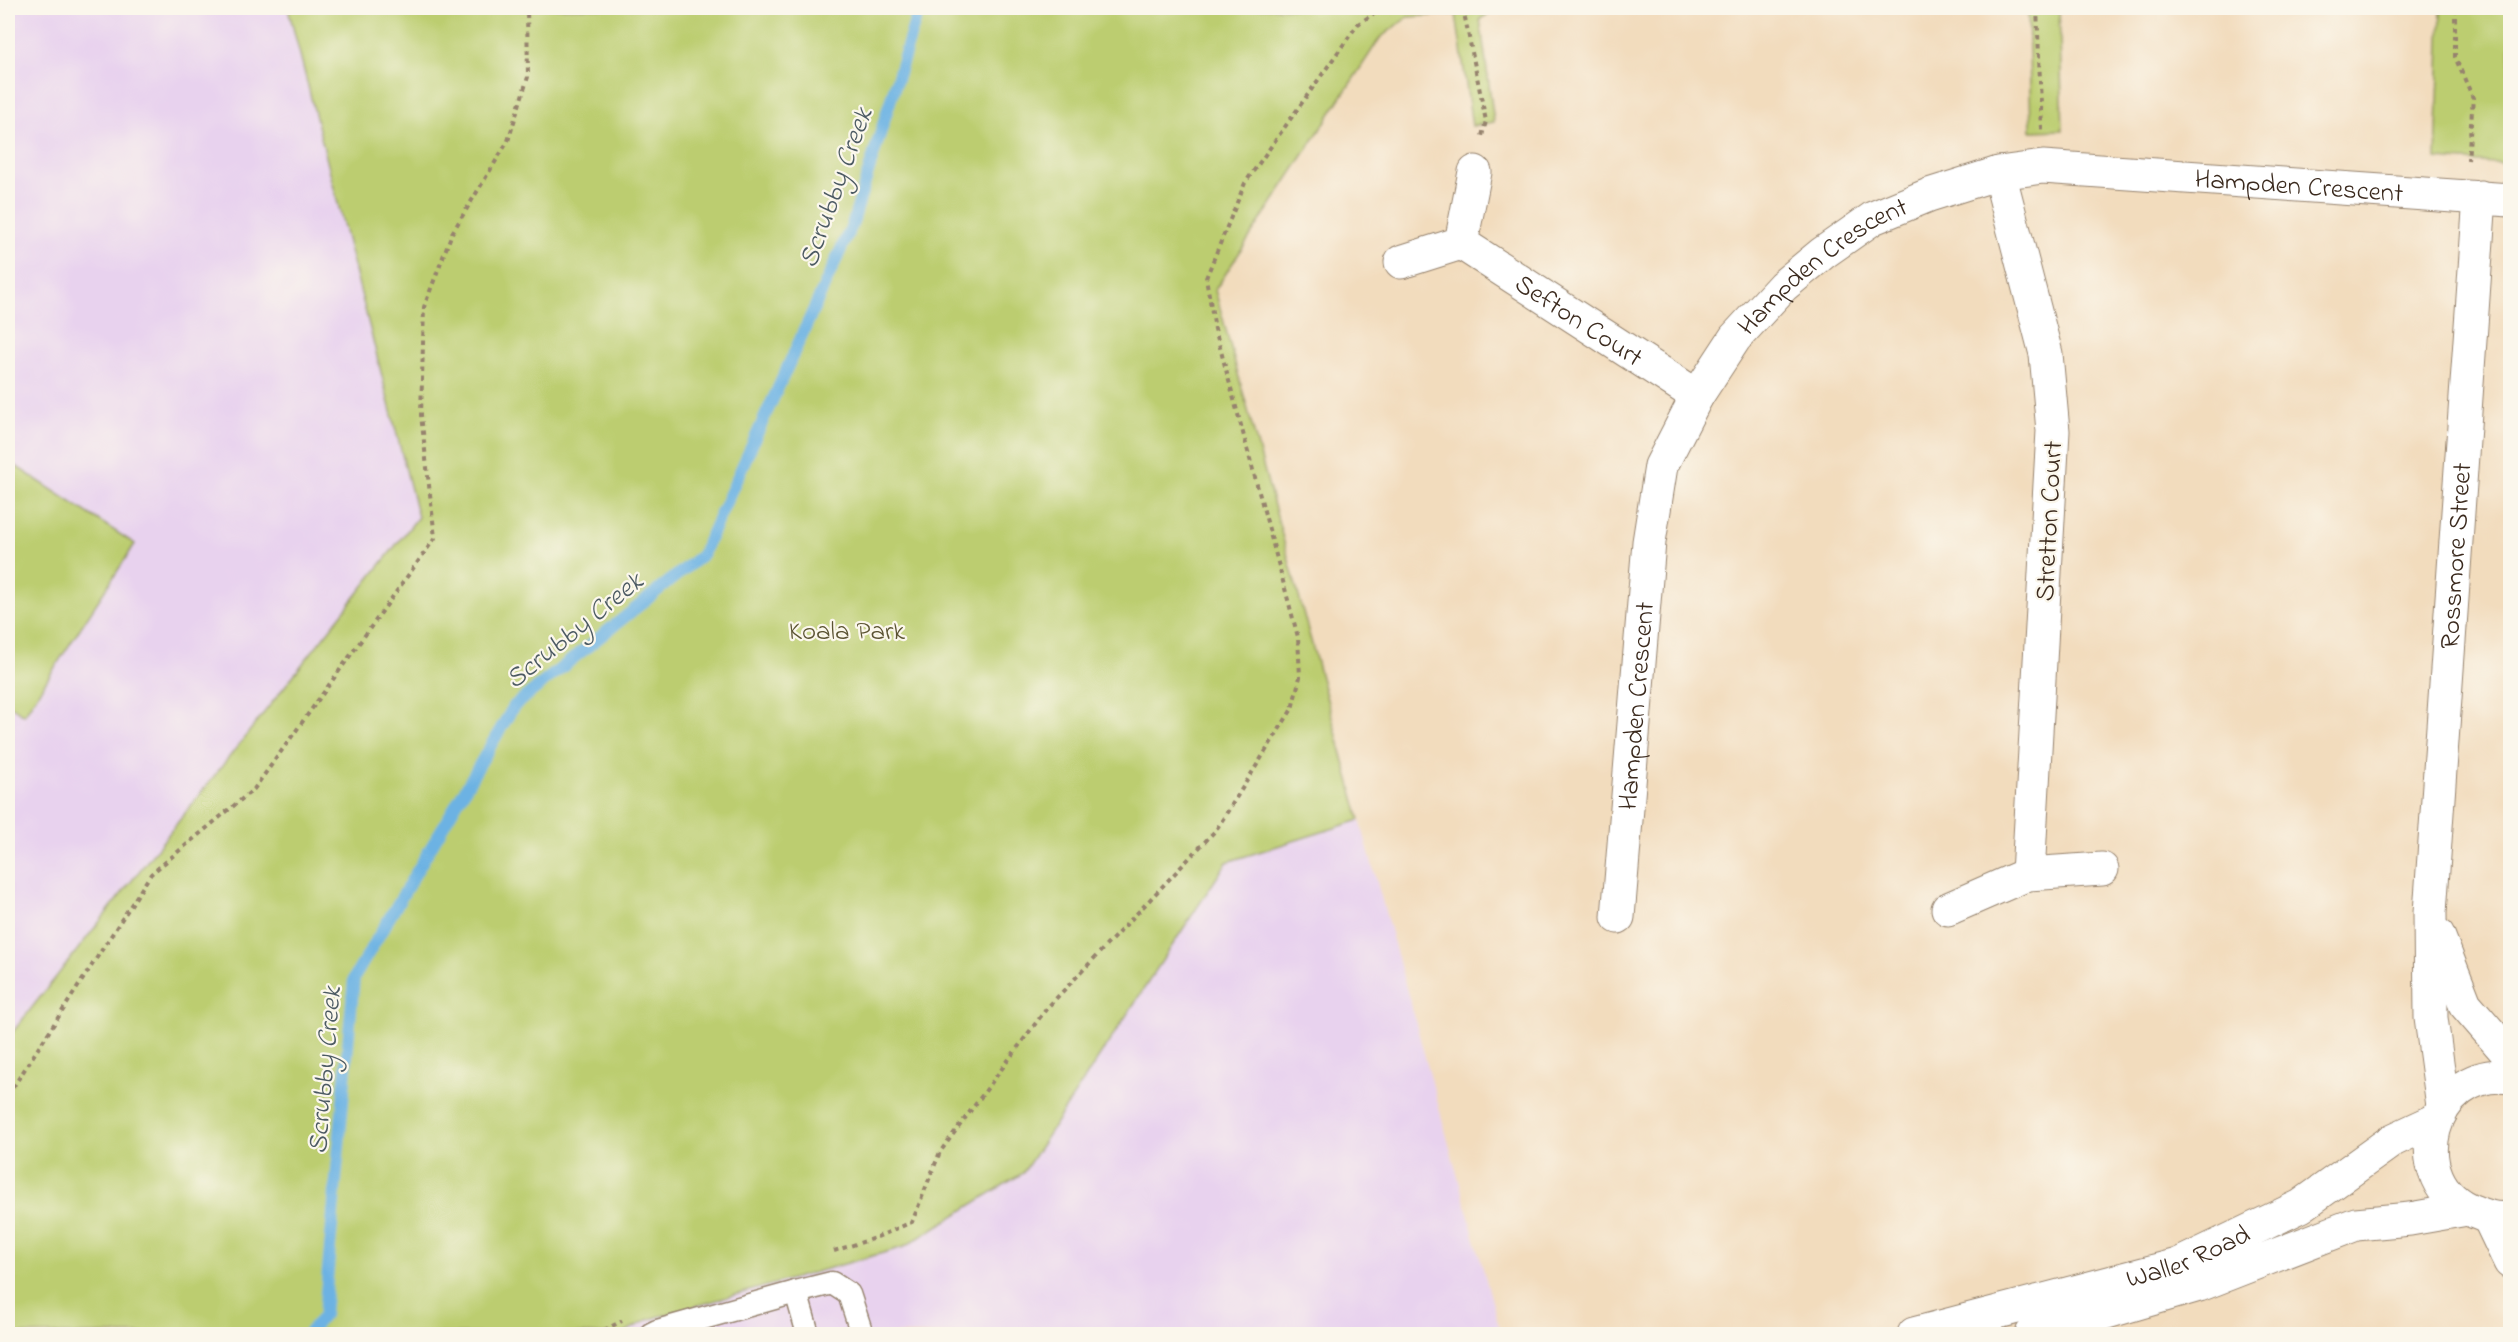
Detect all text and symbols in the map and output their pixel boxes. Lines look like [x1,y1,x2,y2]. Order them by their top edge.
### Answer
water label: Scrubby Creek [789,101,886,274]
street label: Hampden Crescent [2193,161,2404,214]
street label: Hampden Crescent [1729,189,1914,345]
street label: Sefton Court [1506,266,1650,378]
street label: Stretton Court [2027,440,2074,602]
street label: Rossmore Street [2431,461,2483,650]
water label: Scrubby Creek [497,562,655,700]
street label: Hampden Crescent [1610,600,1666,812]
park label: Koala Park [789,613,905,652]
water label: Scrubby Creek [299,983,354,1156]
street label: Waller Road [2122,1216,2257,1300]

